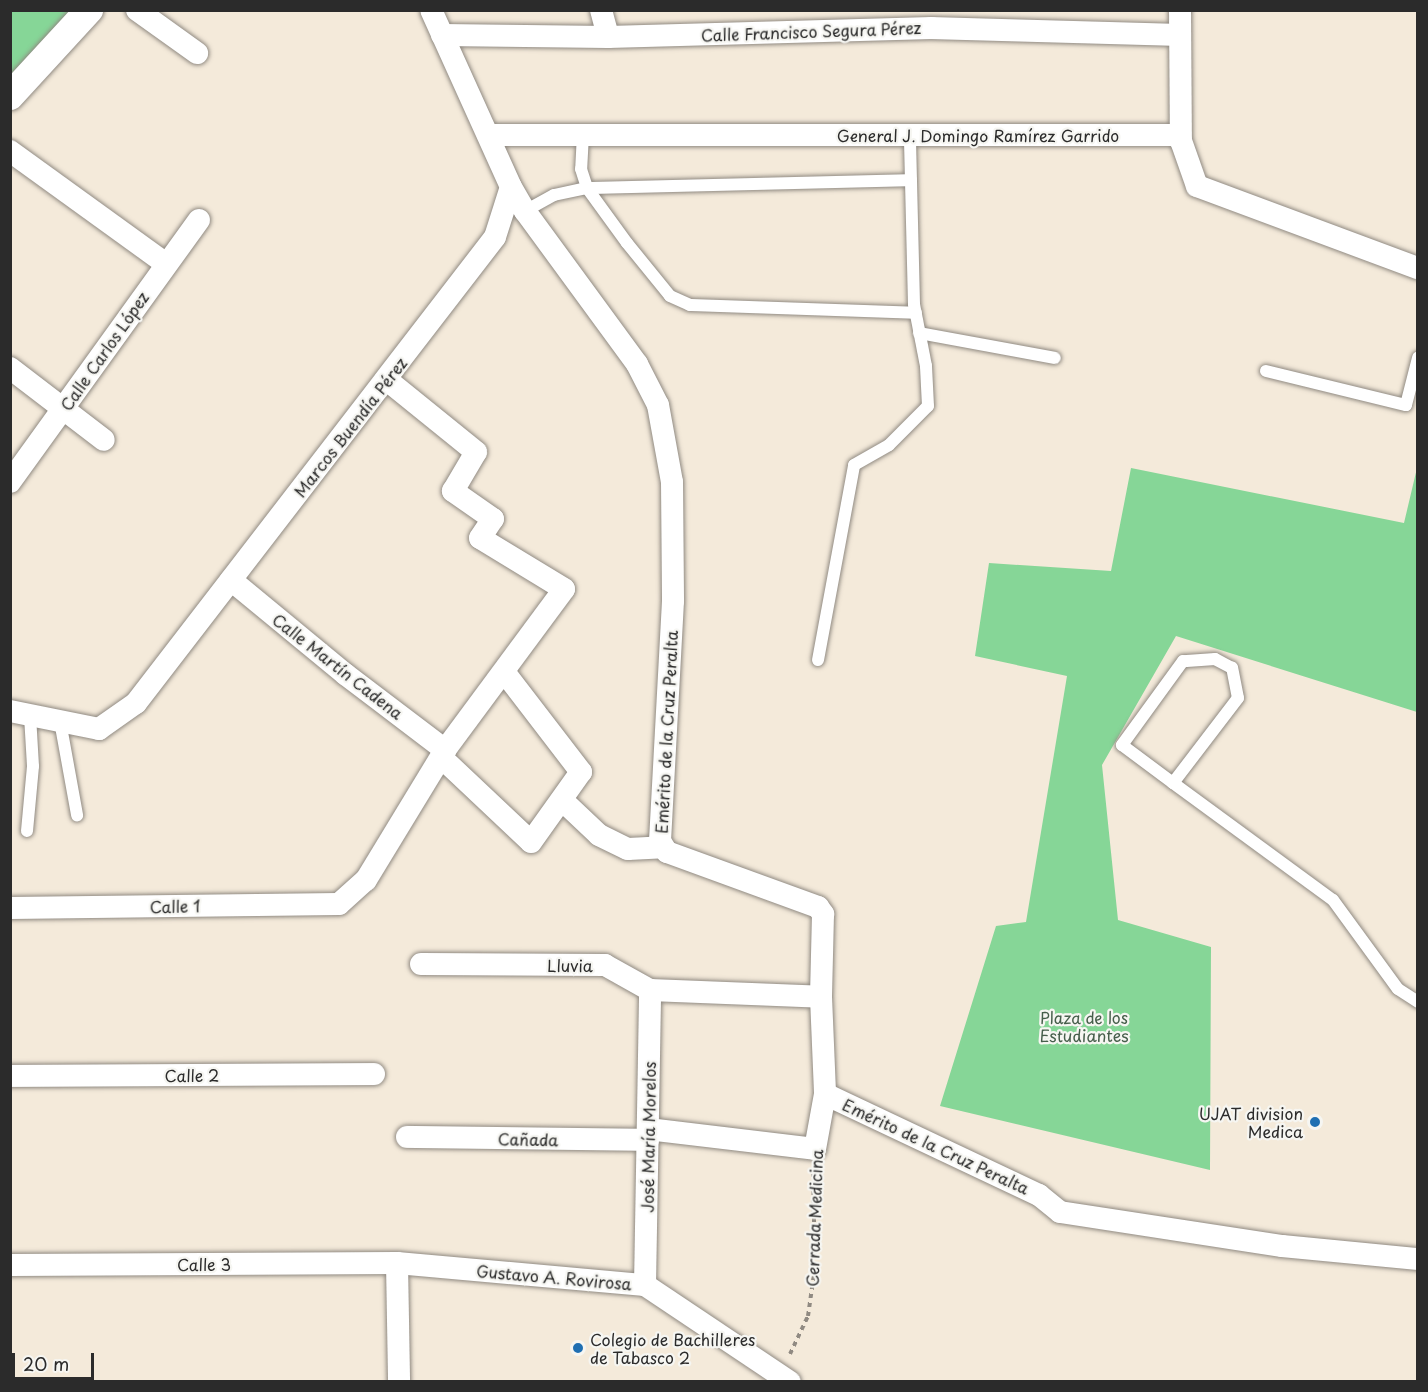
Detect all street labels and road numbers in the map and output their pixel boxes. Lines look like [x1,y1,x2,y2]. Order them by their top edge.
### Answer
street label: Calle Francisco Segura Pérez [700,18,922,44]
street label: General J. Domingo Ramírez Garrido [836,125,1120,145]
street label: Calle Carlos López [55,287,153,415]
street label: Marcos Buendía Pérez [290,353,410,501]
street label: Calle Martín Cadena [269,609,407,723]
street label: Emérito de la Cruz Peralta [651,629,681,835]
street label: Calle 1 [149,896,201,916]
street label: Lluvia [547,955,593,975]
street label: José María Morelos [637,1061,659,1213]
street label: Calle 2 [164,1065,220,1085]
street label: Emérito de la Cruz Peralta [839,1094,1033,1198]
street label: Cañada [498,1129,558,1149]
street label: Cerrada Medicina [802,1149,826,1287]
street label: Calle 3 [177,1254,231,1274]
street label: Gustavo A. Rovirosa [476,1261,632,1293]

